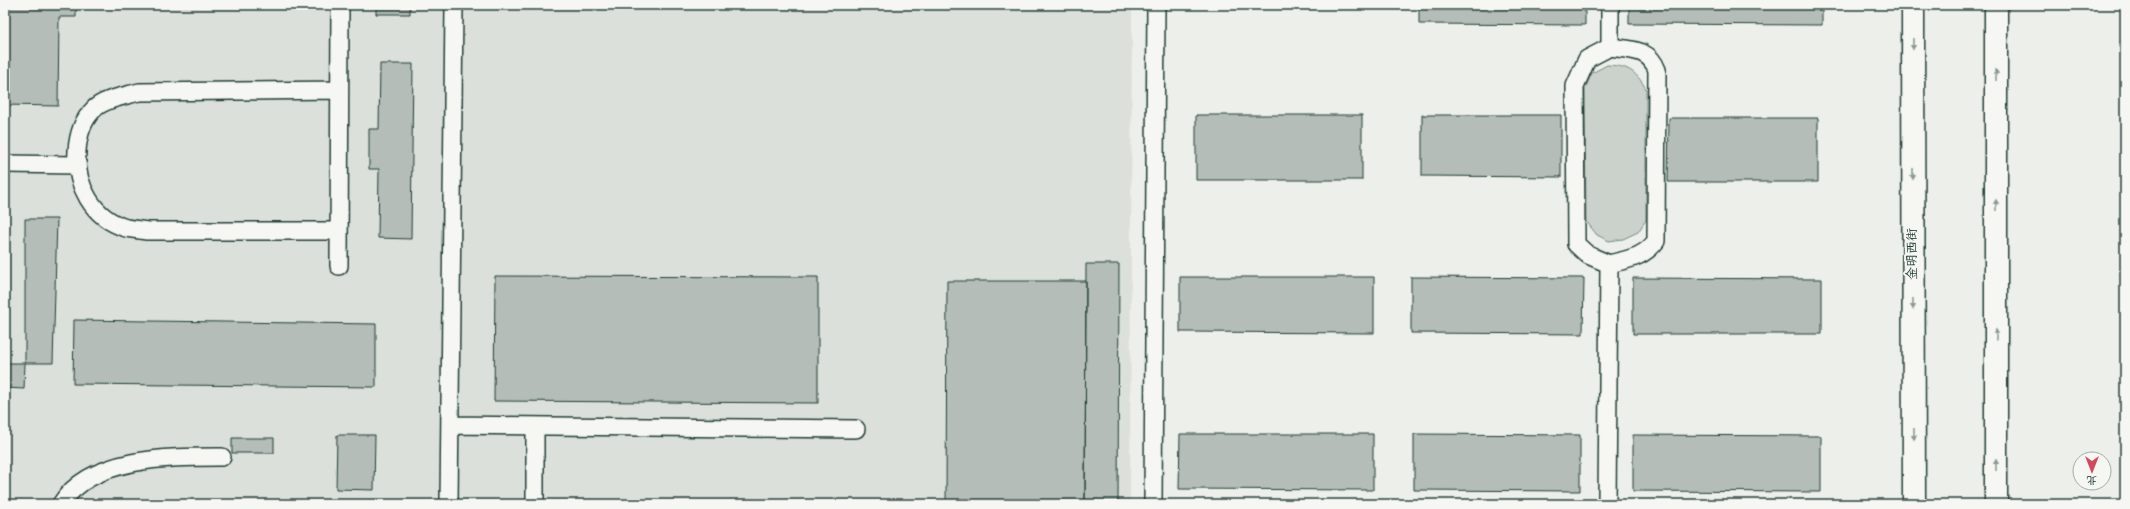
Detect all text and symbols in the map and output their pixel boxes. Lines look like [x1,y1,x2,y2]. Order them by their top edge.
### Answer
one-way arrow [1910,38,1916,51]
one-way arrow [1993,68,1999,81]
one-way arrow [1910,168,1916,181]
one-way arrow [1993,198,1999,211]
street label: 金明西街 [1904,228,1923,280]
one-way arrow [1910,298,1916,311]
one-way arrow [1993,328,1999,341]
one-way arrow [1911,428,1917,441]
north arrow [2072,451,2112,491]
one-way arrow [1993,458,1999,471]
text: 北 [2087,471,2098,487]

